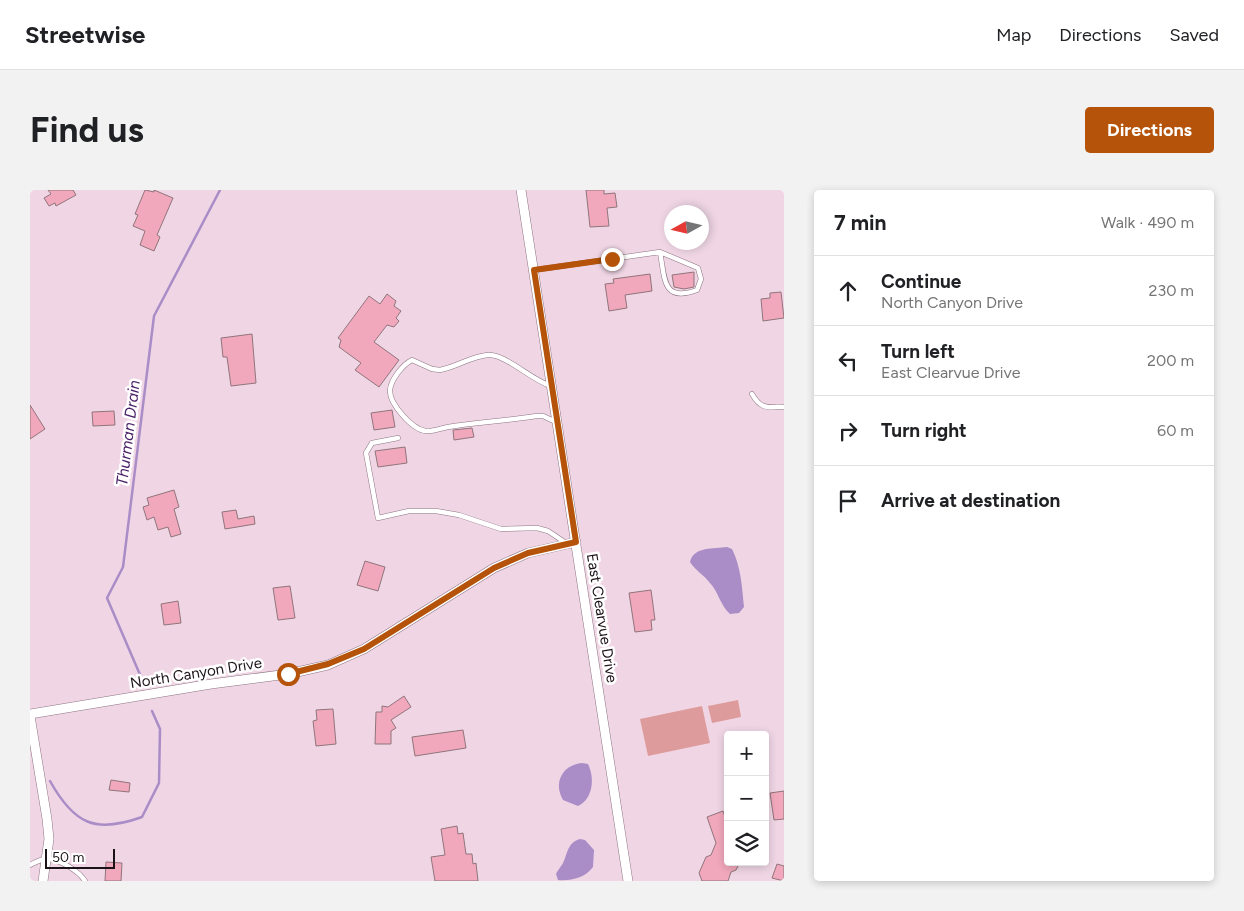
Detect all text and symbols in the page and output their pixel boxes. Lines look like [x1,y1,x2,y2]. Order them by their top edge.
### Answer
text: Streetwise [25,20,145,49]
text: Map [996,24,1031,46]
text: Directions [1059,24,1141,46]
text: Saved [1169,24,1219,46]
button: Directions [1085,107,1214,153]
text: Find us [30,109,144,151]
north arrow [664,205,709,250]
text: 7 min [834,210,886,235]
text: Walk · 490 m [1101,213,1194,232]
route end [601,248,624,271]
text: Continue [881,270,961,293]
icon: ahead [834,277,862,305]
text: 230 m [1149,281,1194,300]
text: North Canyon Drive [881,293,1023,312]
text: Turn left [881,340,955,363]
icon: left [834,347,862,375]
text: 200 m [1147,351,1194,370]
text: East Clearvue Drive [881,363,1020,382]
water label: Thurman Drain [112,379,144,487]
icon: right [834,417,862,445]
text: Turn right [881,419,967,442]
text: 60 m [1157,421,1194,440]
icon: arrive [834,487,862,515]
text: Arrive at destination [881,489,1060,512]
street label: East Clearvue Drive [583,552,621,684]
street label: North Canyon Drive [129,654,263,692]
route start [277,663,300,686]
map controls [724,731,769,866]
button: + [724,731,769,776]
button: − [724,776,769,821]
button: layers [724,821,769,866]
scale bar [45,846,115,869]
text: 50 m [52,849,84,866]

